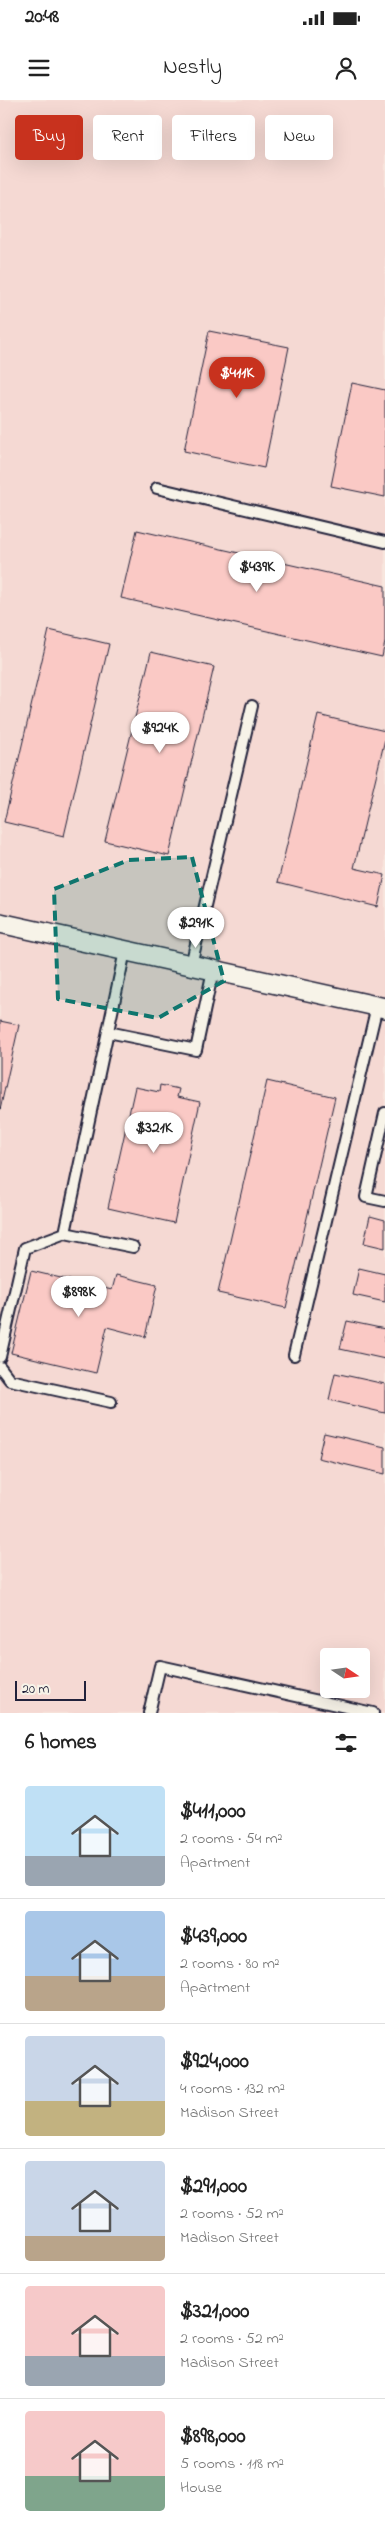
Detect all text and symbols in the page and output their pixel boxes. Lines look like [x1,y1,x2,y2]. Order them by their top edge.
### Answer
text: 20:48 [25,4,59,31]
text: Nestly [163,52,222,84]
icon: menu [25,54,53,82]
icon: person [332,54,360,82]
chip: Buy [15,115,83,160]
chip: Rent [93,115,162,160]
chip: Filters [172,115,255,160]
chip: New [265,115,333,160]
pin: $411K [202,356,272,399]
text: $411K [220,361,254,385]
pin: $439K [222,550,292,593]
text: $439K [239,555,275,579]
pin: $924K [125,712,195,754]
text: $924K [142,716,178,740]
pin: $291K [161,906,231,949]
text: $291K [178,911,214,935]
pin: $321K [119,1112,189,1154]
text: $321K [135,1116,173,1140]
pin: $898K [44,1276,114,1318]
text: $898K [62,1280,96,1304]
north arrow [320,1648,370,1698]
map controls [320,1648,370,1698]
scale bar [15,1678,86,1701]
text: 20 m [22,1679,49,1700]
text: 6 homes [25,1728,97,1758]
icon: filters [332,1729,360,1757]
text: $411,000 [180,1797,246,1827]
icon: home [65,1806,125,1866]
text: 2 rooms · 54 m² [180,1827,282,1851]
text: Apartment [180,1851,250,1875]
text: $439,000 [180,1922,247,1952]
icon: home [65,1931,125,1991]
text: 2 rooms · 80 m² [180,1952,280,1976]
text: Apartment [180,1976,250,2000]
text: $924,000 [180,2047,249,2077]
icon: home [65,2056,125,2116]
text: 4 rooms · 132 m² [180,2077,285,2101]
text: Madison Street [180,2101,279,2125]
text: $291,000 [180,2172,247,2202]
icon: home [65,2181,125,2241]
text: 2 rooms · 52 m² [180,2202,284,2226]
text: Madison Street [180,2226,279,2250]
text: $321,000 [180,2297,249,2327]
icon: home [65,2306,125,2366]
text: 2 rooms · 52 m² [180,2327,284,2351]
text: Madison Street [180,2351,279,2375]
text: $898,000 [180,2422,246,2452]
icon: home [65,2431,125,2491]
text: 5 rooms · 118 m² [180,2452,284,2476]
text: House [180,2476,222,2500]

